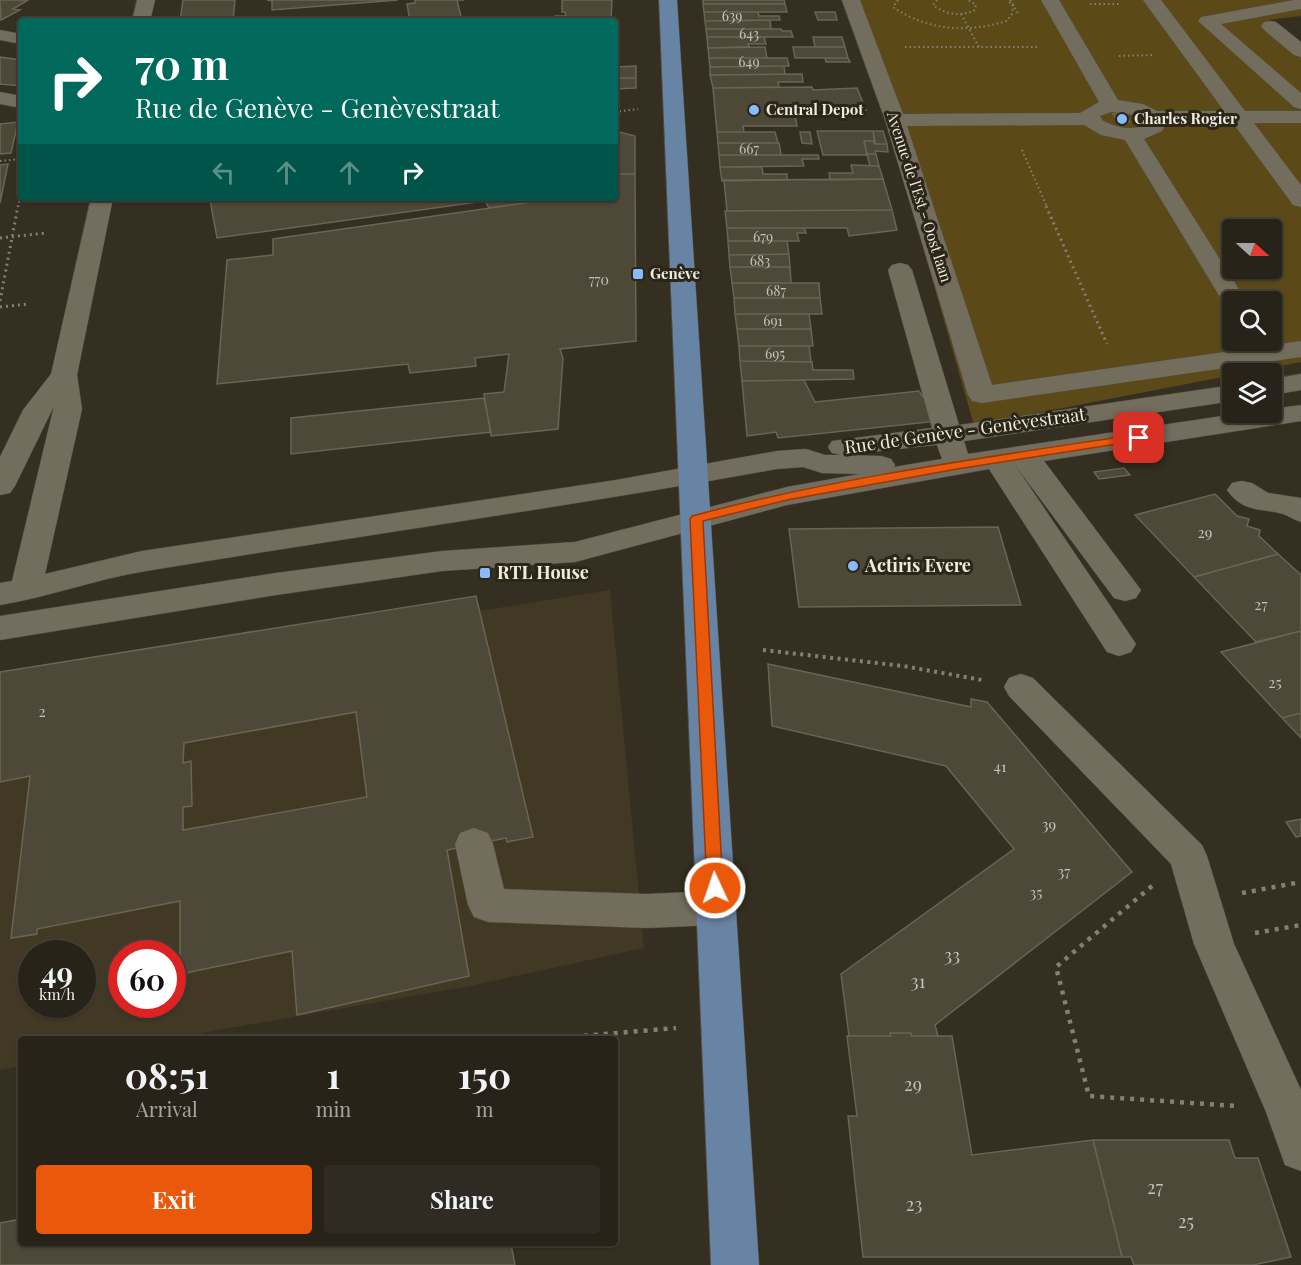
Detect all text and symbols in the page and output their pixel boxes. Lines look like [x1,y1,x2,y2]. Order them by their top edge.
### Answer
house number: 639 [722,6,742,25]
house number: 643 [739,24,759,43]
text: 70 m [135,35,229,91]
icon: right [36,42,114,120]
house number: 649 [738,52,760,71]
text: Rue de Genève - Genèvestraat [135,89,500,125]
place label: Central Depot [766,99,864,119]
marker: Central Depot [747,103,761,117]
street label: Avenue de l'Est - Oost laan [883,108,957,285]
place label: Charles Rogier [1134,108,1237,128]
marker: Charles Rogier [1115,112,1129,126]
house number: 667 [739,139,759,158]
icon: left [207,156,240,189]
icon: ahead [270,156,303,189]
icon: ahead [333,156,366,189]
icon: right [396,156,429,189]
north arrow [1222,219,1282,279]
map controls [1222,219,1282,423]
house number: 679 [753,227,773,246]
house number: 683 [750,251,770,270]
place label: Genève [650,263,701,283]
marker: Genève [631,267,645,281]
house number: 770 [589,270,609,289]
house number: 687 [766,281,786,300]
button: search [1222,291,1282,351]
house number: 691 [763,311,783,330]
house number: 695 [765,344,785,363]
button: layers [1222,363,1282,423]
street label: Rue de Genève - Genèvestraat [843,401,1087,459]
pin [1113,412,1164,463]
icon: arrive [1122,421,1155,454]
house number: 29 [1198,522,1212,542]
place label: Actiris Evere [864,553,971,577]
marker: Actiris Evere [846,559,860,573]
place label: RTL House [497,560,589,584]
marker: RTL House [478,566,492,580]
house number: 27 [1254,594,1268,614]
house number: 25 [1268,672,1282,692]
house number: 2 [38,701,46,721]
house number: 41 [994,756,1007,776]
house number: 39 [1042,814,1056,834]
position arrow [683,856,747,920]
house number: 37 [1058,861,1070,881]
house number: 35 [1030,882,1043,902]
speed limit sign: 60 [108,940,186,1018]
house number: 33 [944,943,960,967]
text: 49 [41,952,73,992]
house number: 31 [911,969,926,993]
text: km/h [39,984,75,1004]
text: 08:51 [125,1050,209,1098]
text: 1 [327,1050,340,1098]
text: 150 [458,1050,511,1098]
house number: 29 [904,1072,922,1096]
text: Arrival [136,1095,198,1122]
text: min [316,1095,351,1122]
text: m [476,1095,494,1122]
button: Exit [36,1165,312,1234]
button: Share [324,1165,600,1234]
house number: 27 [1147,1175,1164,1199]
house number: 23 [906,1192,922,1216]
house number: 25 [1178,1209,1194,1233]

